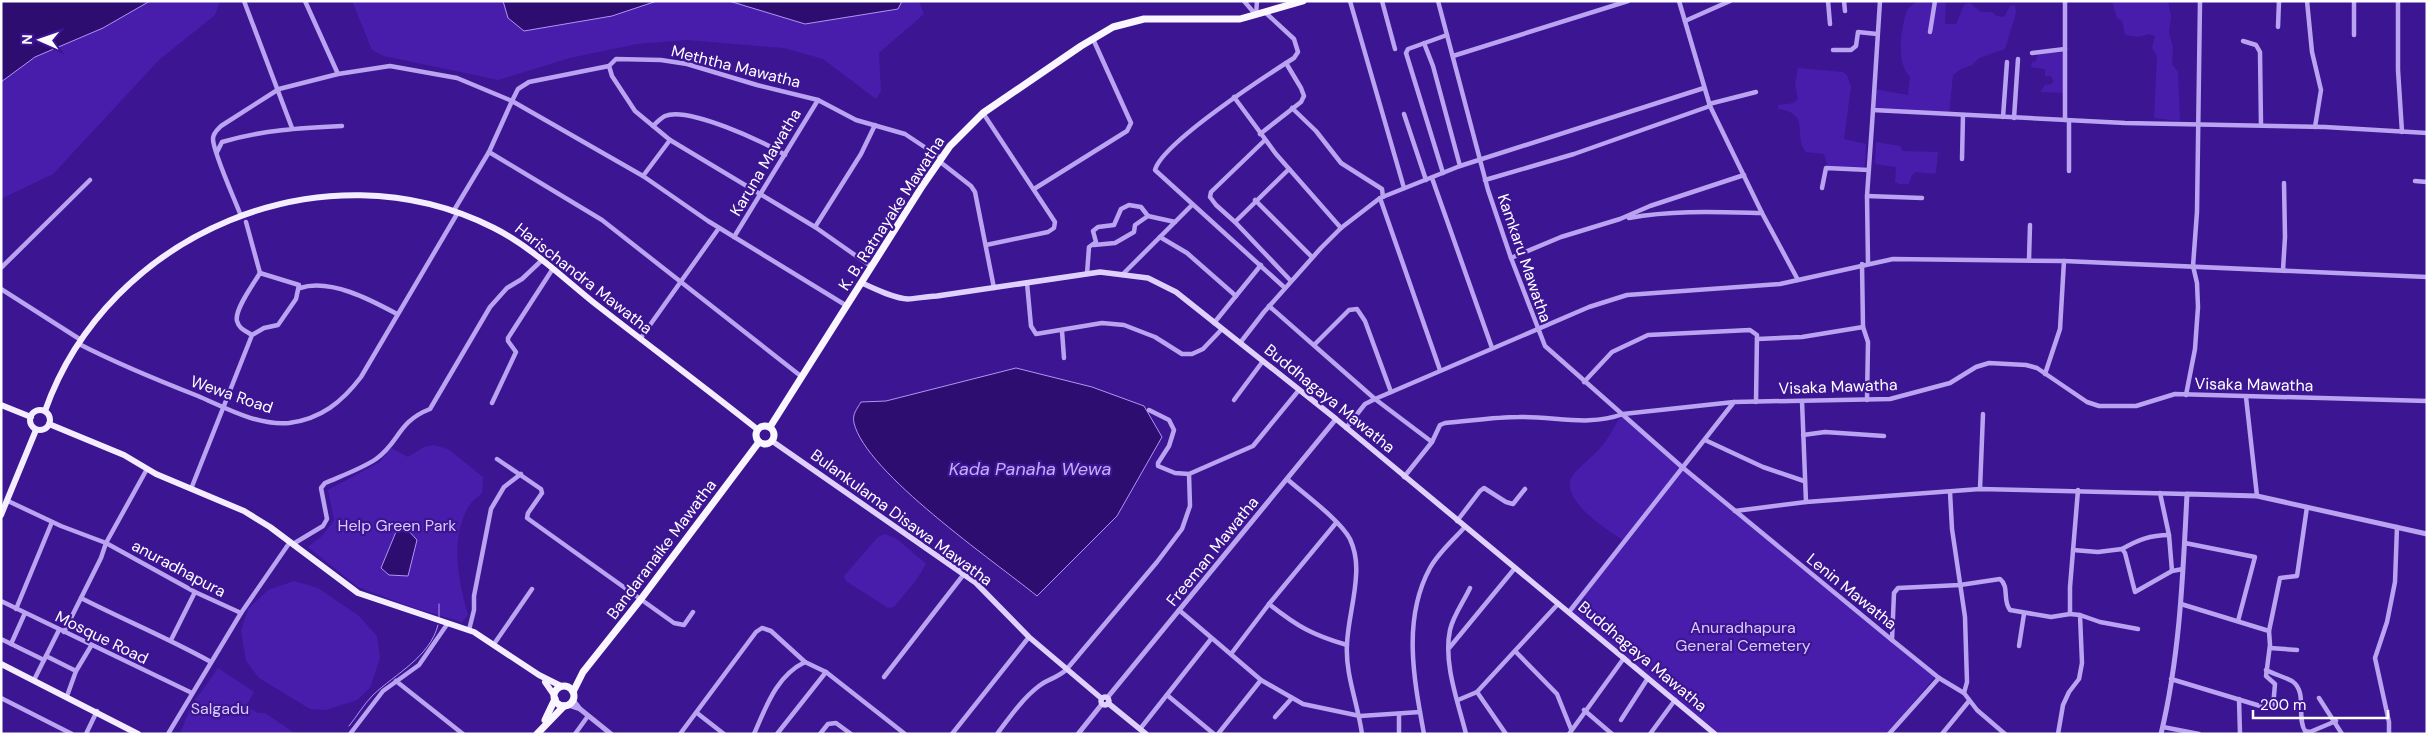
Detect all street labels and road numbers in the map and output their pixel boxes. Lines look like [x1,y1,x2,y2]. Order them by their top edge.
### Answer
street label: Meththa Mawatha [669,40,803,93]
street label: Karuna Mawatha [725,105,806,220]
street label: K. B. Ratnayake Mawatha [834,132,949,294]
street label: Kamkaru Mawatha [1493,191,1556,325]
street label: Harischandra Mawatha [511,218,657,339]
street label: Buddhagaya Mawatha [1260,339,1399,458]
street label: Wewa Road [188,371,276,418]
street label: Visaka Mawatha [2194,373,2314,396]
street label: Visaka Mawatha [1778,374,1898,399]
street label: Bulankulama Disawa Mawatha [807,444,997,591]
street label: Bandaranaike Mawatha [602,475,721,624]
street label: Freeman Mawatha [1162,492,1263,611]
street label: anuradhapura [128,535,229,602]
street label: Lenin Mawatha [1802,549,1901,634]
street label: Buddhagaya Mawatha [1574,596,1712,717]
street label: Mosque Road [52,606,152,669]

